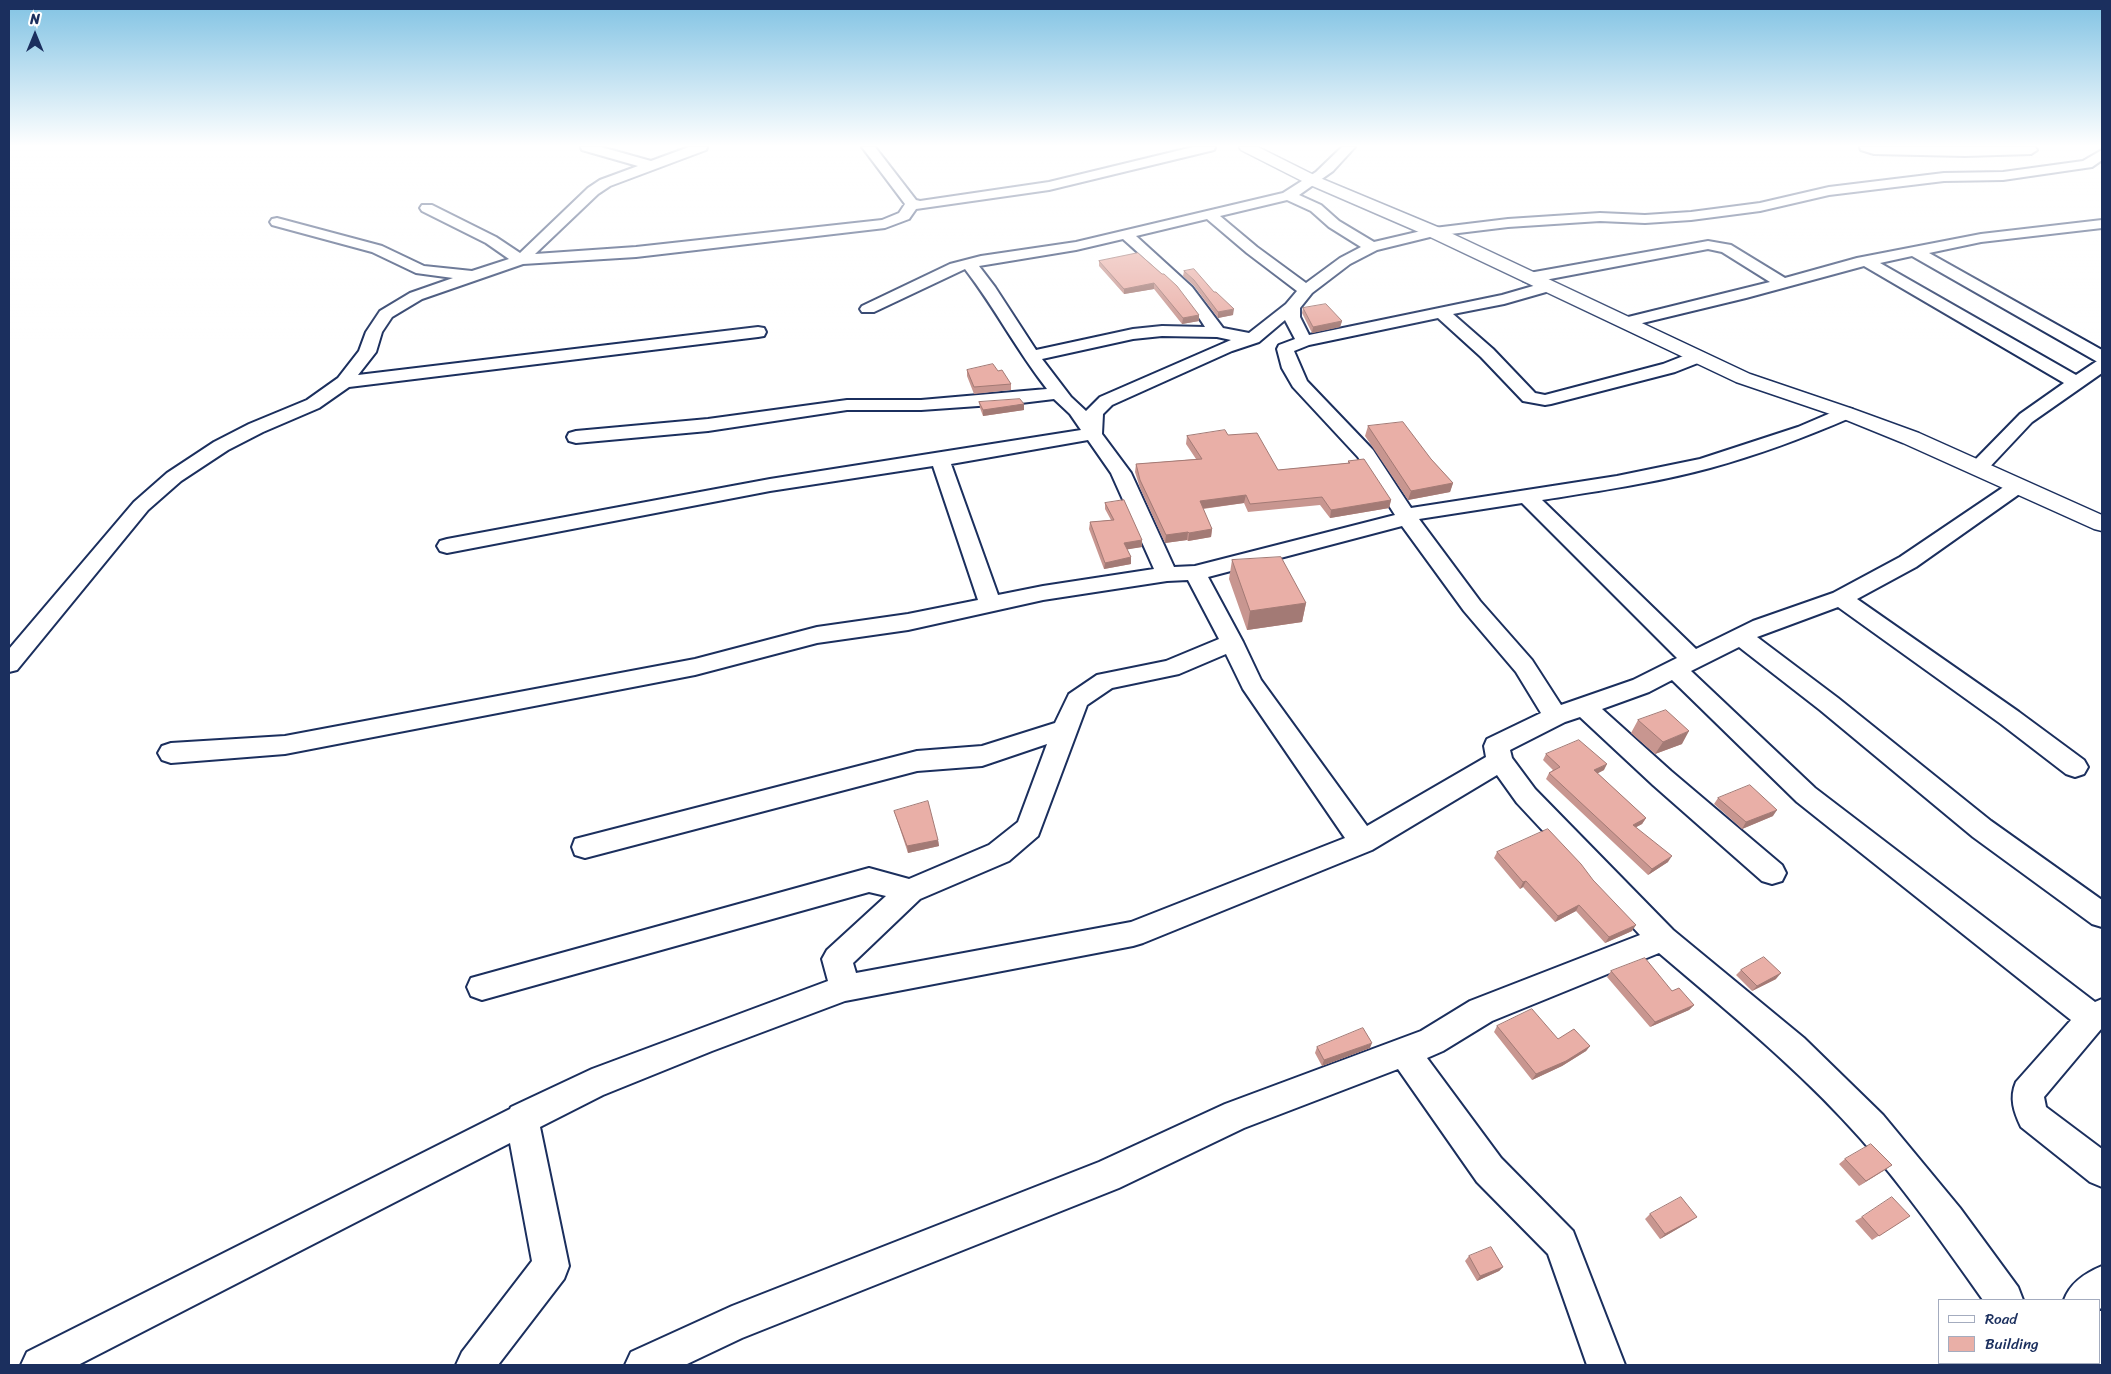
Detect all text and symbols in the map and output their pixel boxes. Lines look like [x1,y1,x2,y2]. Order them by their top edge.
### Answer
text: N [30,7,40,32]
north arrow [10,10,60,60]
legend [1938,1299,2101,1364]
text: Road [1985,1306,2017,1332]
text: Building [1985,1331,2039,1357]

